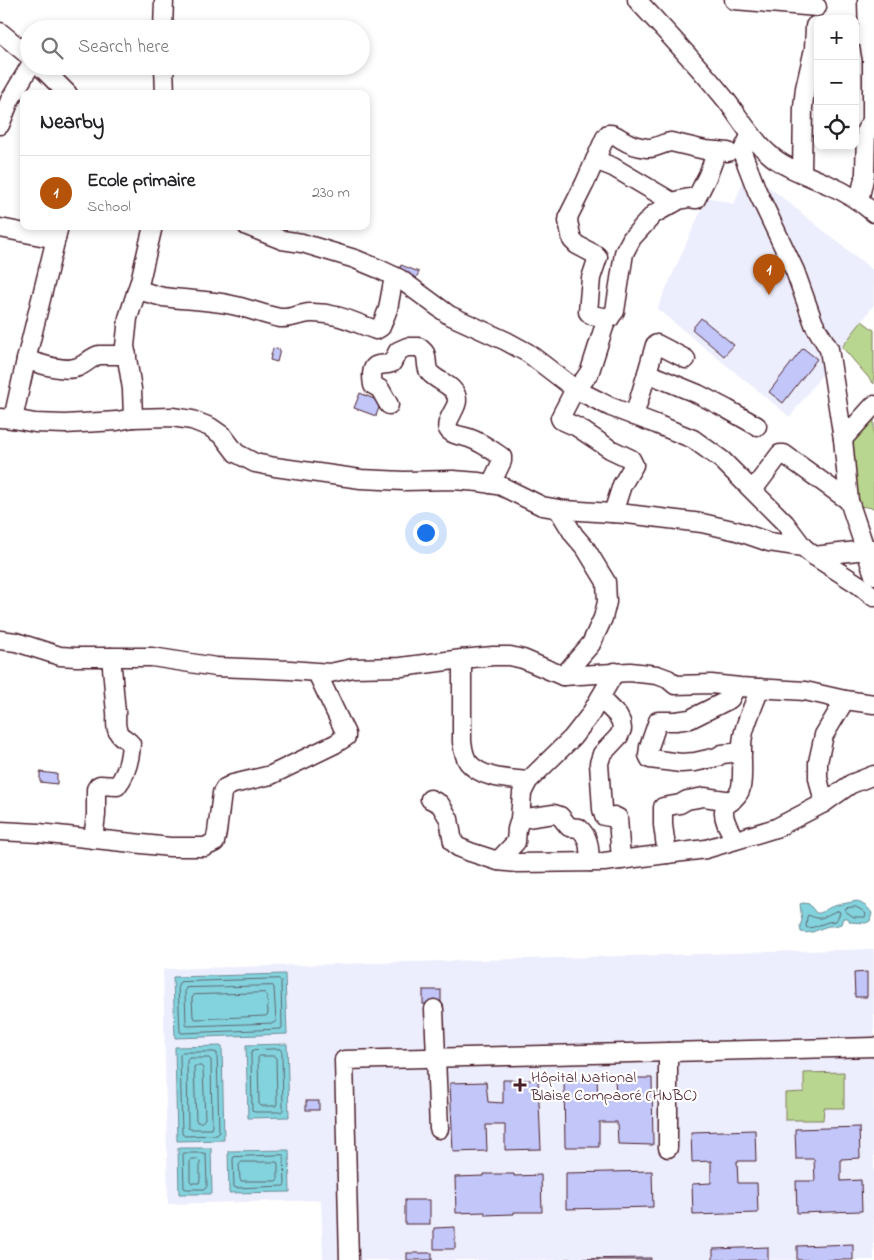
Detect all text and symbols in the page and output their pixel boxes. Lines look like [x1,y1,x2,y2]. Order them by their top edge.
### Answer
map controls [814,15,859,150]
button: + [814,15,859,60]
search box [20,20,370,75]
icon: search [38,34,66,62]
text: Search here [78,34,169,61]
button: − [814,60,859,105]
button: locate [814,105,859,150]
text: Nearby [40,108,104,138]
text: Ecole primaire [87,168,195,195]
text: 1 [53,181,59,205]
text: 230 m [312,181,350,205]
text: School [87,195,131,219]
pin: 1 [753,254,785,295]
your location [413,520,439,546]
place label: Hôpital National Blaise Compaoré (HNBC) [530,1066,697,1108]
marker: Hôpital National Blaise Compaoré (HNBC) [513,1078,527,1092]

